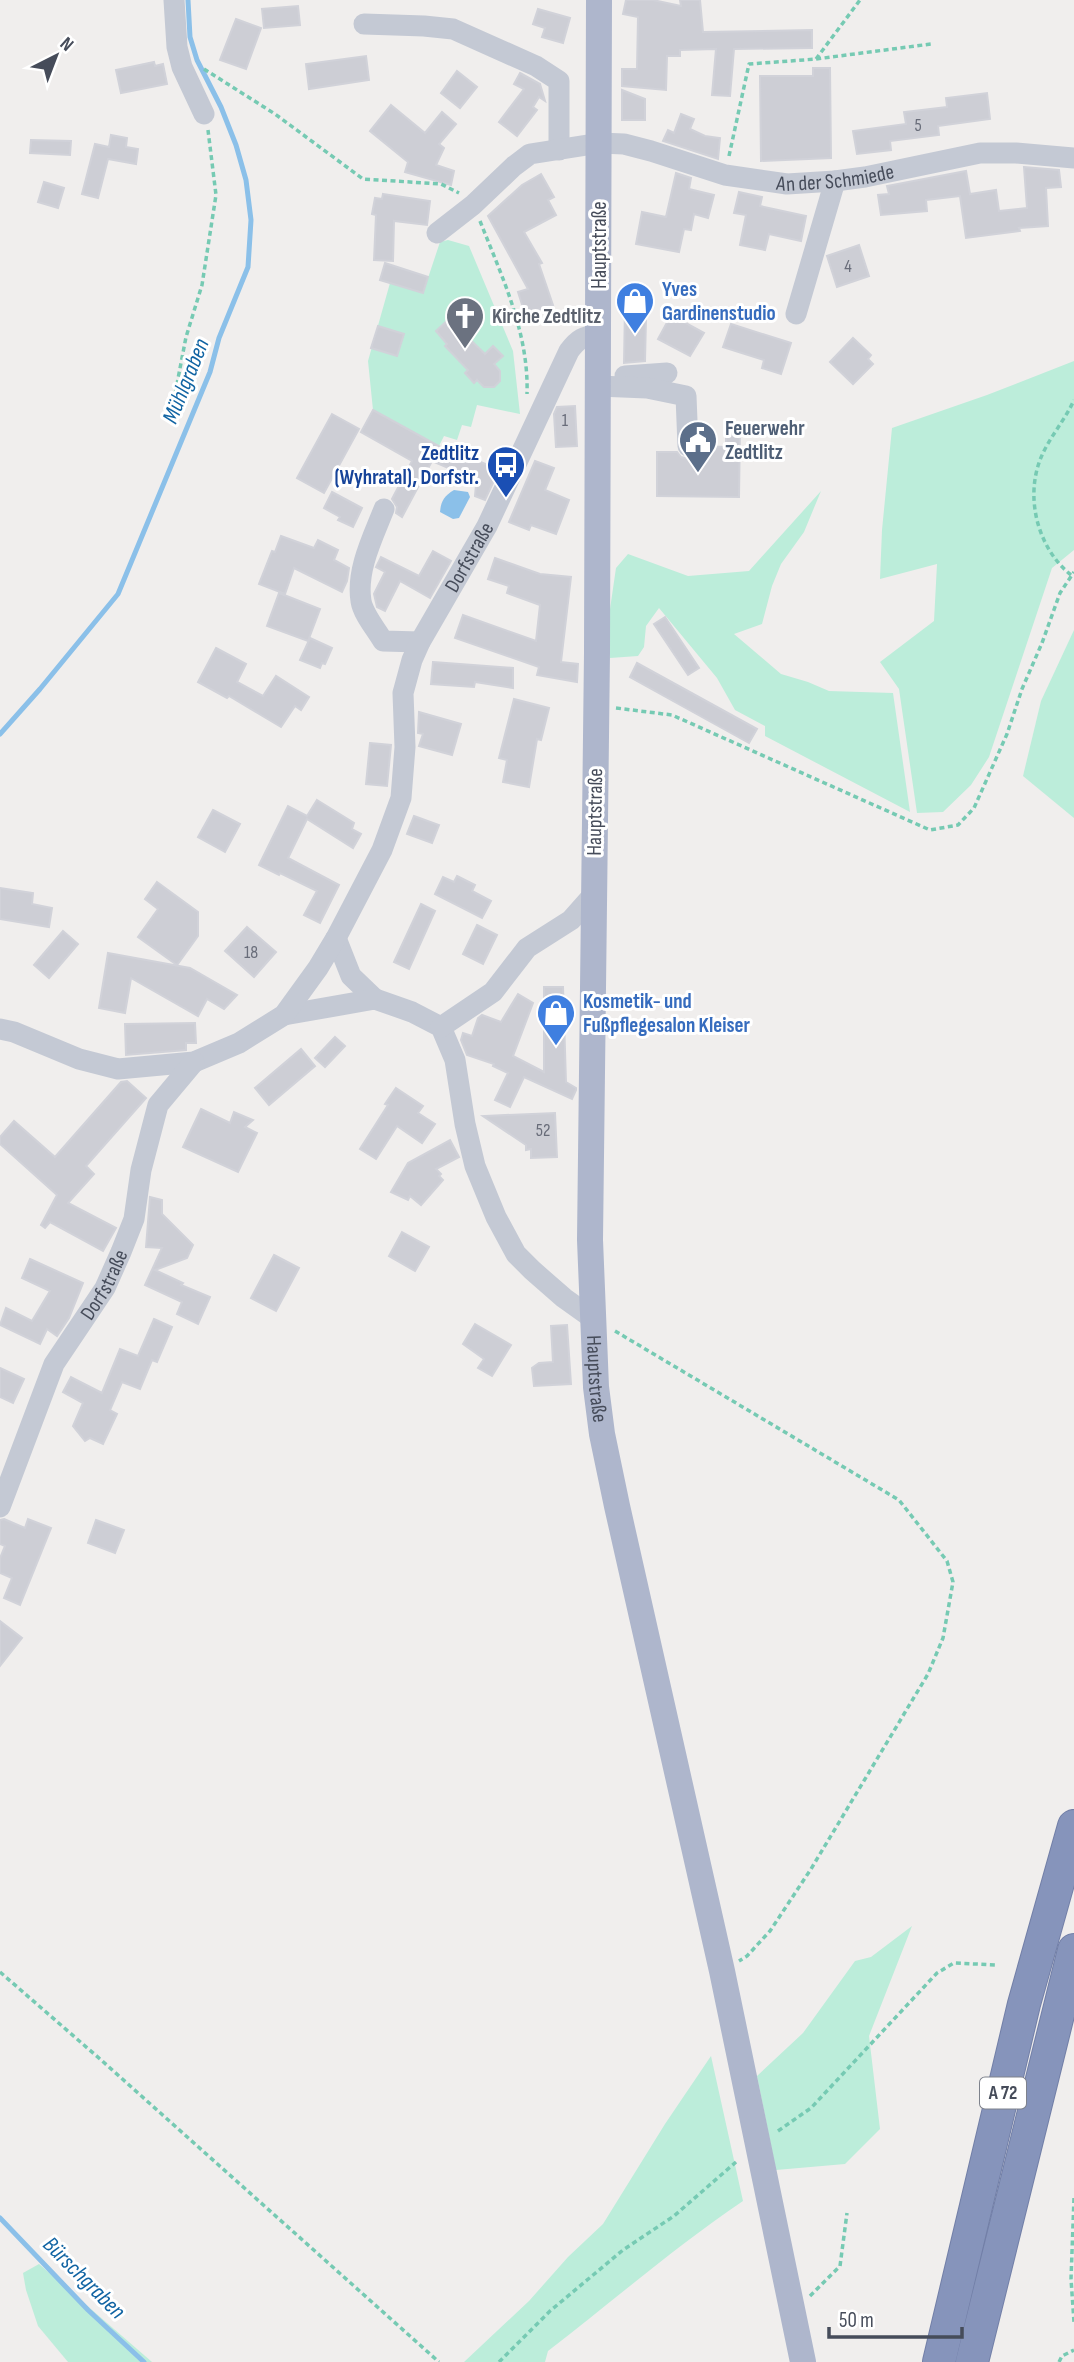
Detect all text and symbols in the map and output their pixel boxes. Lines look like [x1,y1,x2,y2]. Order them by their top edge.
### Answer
north arrow [21,21,91,91]
text: N [55,33,78,56]
house number: 5 [914,115,922,136]
street label: An der Schmiede [774,159,896,197]
street label: Hauptstraße [587,201,612,289]
house number: 4 [844,256,852,277]
place label: Yves Gardinenstudio [662,277,776,326]
shop icon: Yves Gardinenstudio [614,280,656,335]
church icon: Kirche Zedtlitz [444,295,486,350]
place label: Kirche Zedtlitz [492,304,601,329]
water label: Mühlgraben [156,334,216,428]
house number: 1 [562,410,569,431]
place label: Feuerwehr Zedtlitz [725,416,805,465]
public building icon: Feuerwehr Zedtlitz [677,419,719,474]
place label: Zedtlitz (Wyhratal), Dorfstr. [334,441,479,490]
bus stop icon: Zedtlitz (Wyhratal), Dorfstr. [485,444,527,499]
street label: Dorfstraße [439,518,499,596]
street label: Hauptstraße [582,768,608,856]
house number: 18 [244,942,258,963]
place label: Kosmetik- und Fußpflegesalon Kleiser [583,989,750,1038]
shop icon: Kosmetik- und Fußpflegesalon Kleiser [535,992,577,1047]
house number: 52 [536,1120,550,1141]
street label: Dorfstraße [75,1246,133,1325]
street label: Hauptstraße [581,1335,613,1424]
road number: A 72 [980,2078,1026,2108]
water label: Bürschgraben [37,2231,131,2325]
scale bar [829,2296,962,2340]
text: 50 m [839,2308,874,2333]

